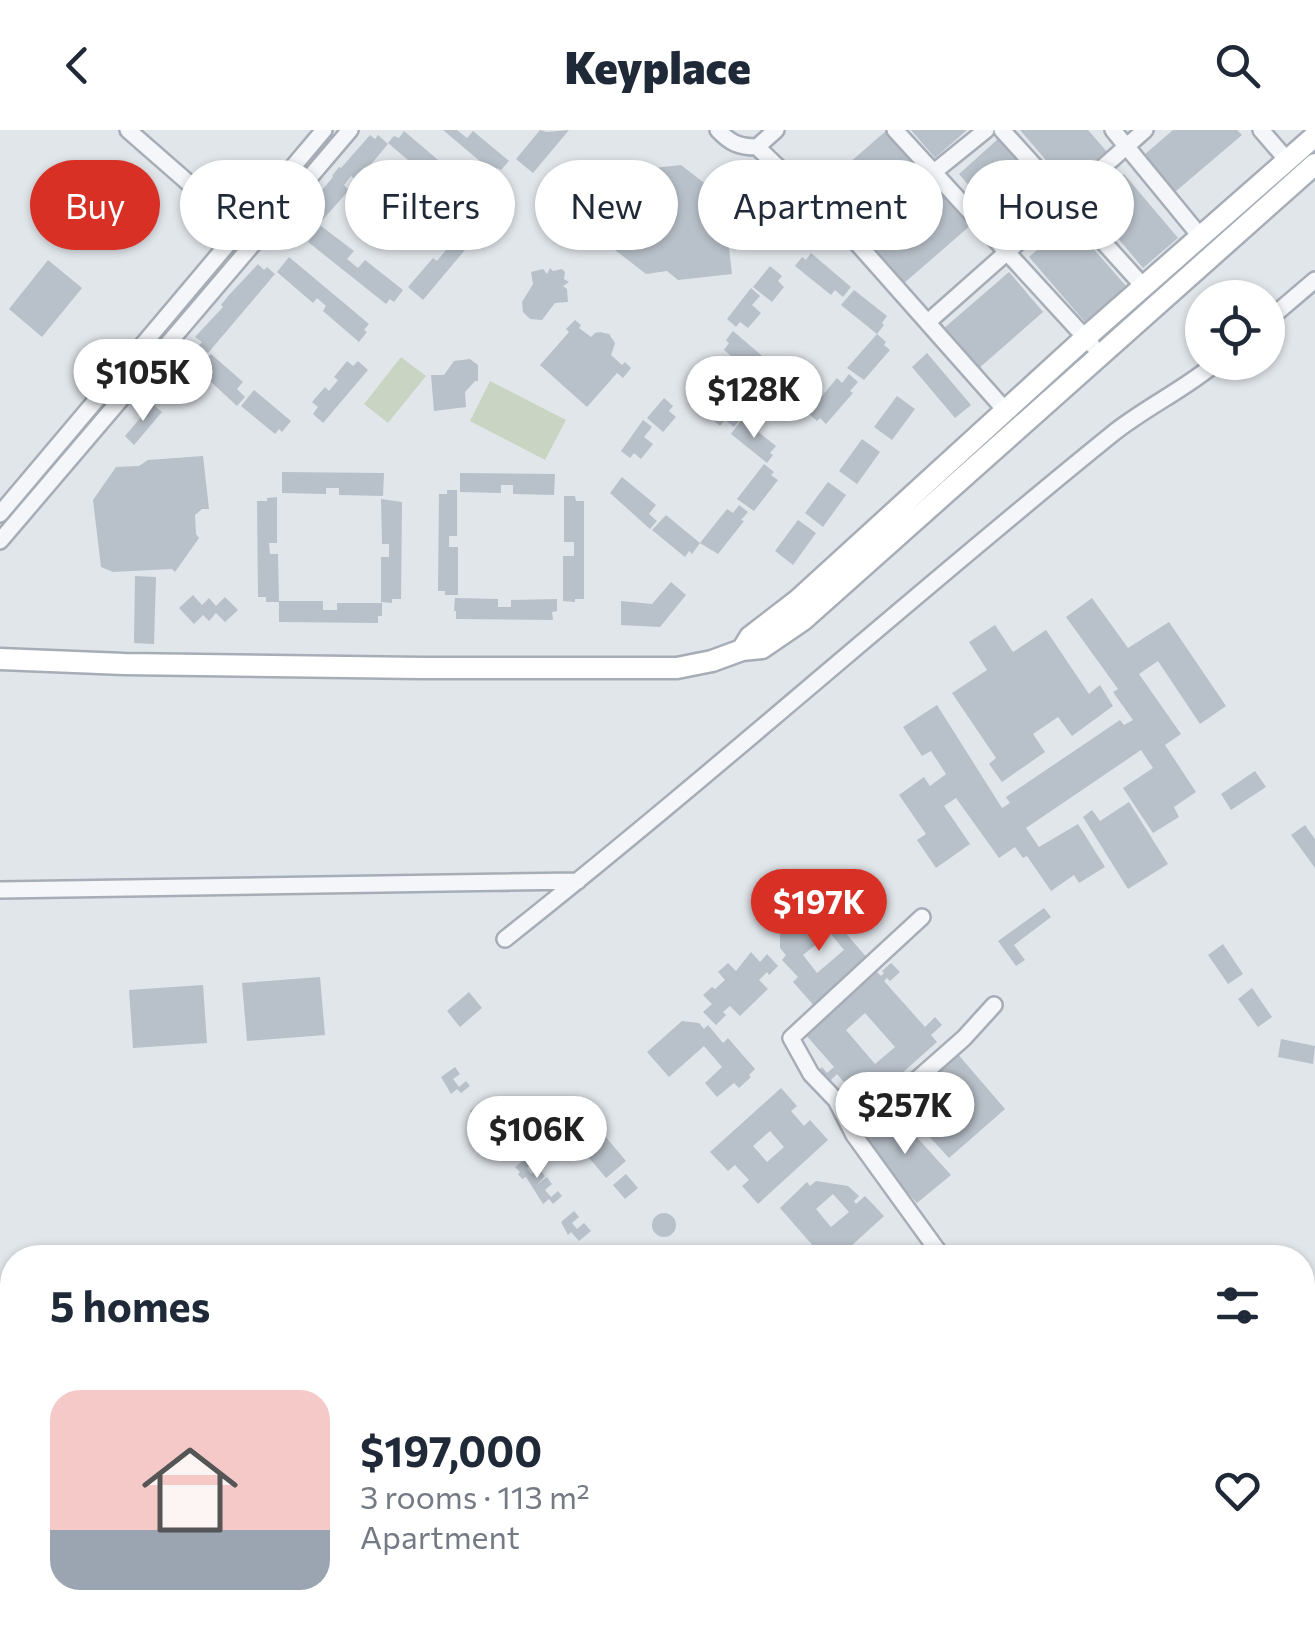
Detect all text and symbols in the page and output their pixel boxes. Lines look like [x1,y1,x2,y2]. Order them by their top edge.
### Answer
icon: back [50,38,105,93]
text: Keyplace [564,38,751,93]
icon: search [1210,38,1265,93]
chip: Buy [30,160,160,250]
chip: Rent [180,160,325,250]
chip: Filters [345,160,515,250]
chip: New [535,160,678,250]
chip: Apartment [698,160,943,250]
chip: House [963,160,1134,250]
map controls [1185,280,1285,380]
button: locate [1185,280,1285,380]
pin: $105K [73,339,213,424]
text: $105K [95,351,191,391]
pin: $128K [684,356,824,441]
text: $128K [707,368,801,408]
pin: $197K [749,869,889,954]
text: $197K [773,881,865,921]
pin: $257K [835,1072,975,1157]
text: $257K [857,1084,953,1124]
pin: $106K [467,1096,607,1181]
text: $106K [489,1108,585,1148]
icon: filters [1210,1278,1265,1333]
text: 5 homes [50,1279,210,1331]
text: $197,000 [360,1424,542,1476]
icon: home [130,1430,250,1550]
icon: heart [1210,1463,1265,1518]
text: 3 rooms · 113 m² [360,1476,590,1516]
text: Apartment [360,1516,520,1556]

